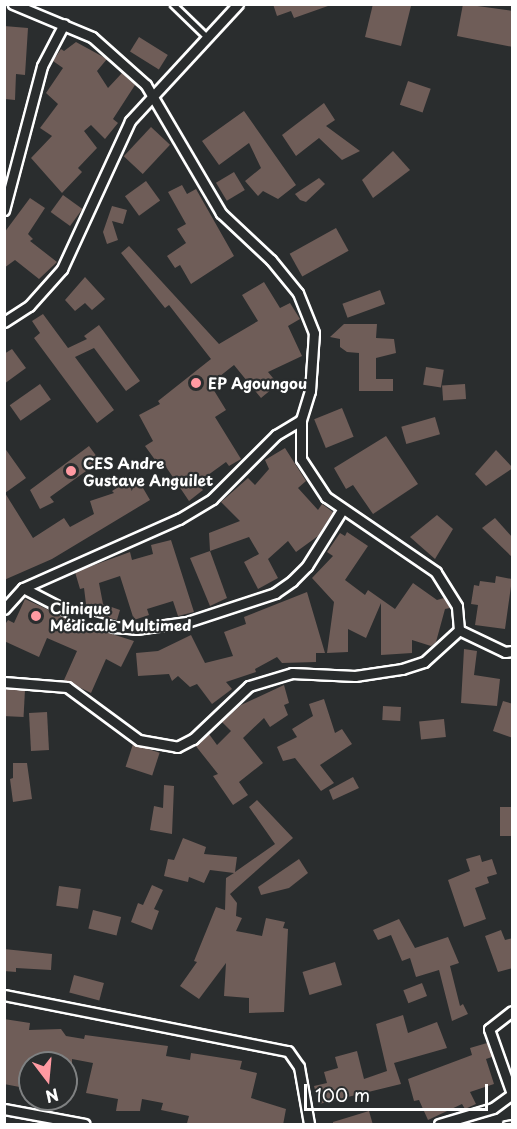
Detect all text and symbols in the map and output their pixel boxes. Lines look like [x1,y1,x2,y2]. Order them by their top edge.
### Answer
place label: EP Agoungou [208,374,308,392]
marker: EP Agoungou [189,376,203,390]
place label: CES Andre Gustave Anguilet [83,453,214,488]
marker: CES Andre Gustave Anguilet [64,464,78,478]
place label: Clinique Médicale Multimed [50,598,192,633]
marker: Clinique Médicale Multimed [27,607,45,625]
north arrow [18,1051,78,1111]
scale bar [307,1072,492,1110]
text: 100 m [315,1081,370,1108]
text: N [43,1083,62,1110]

